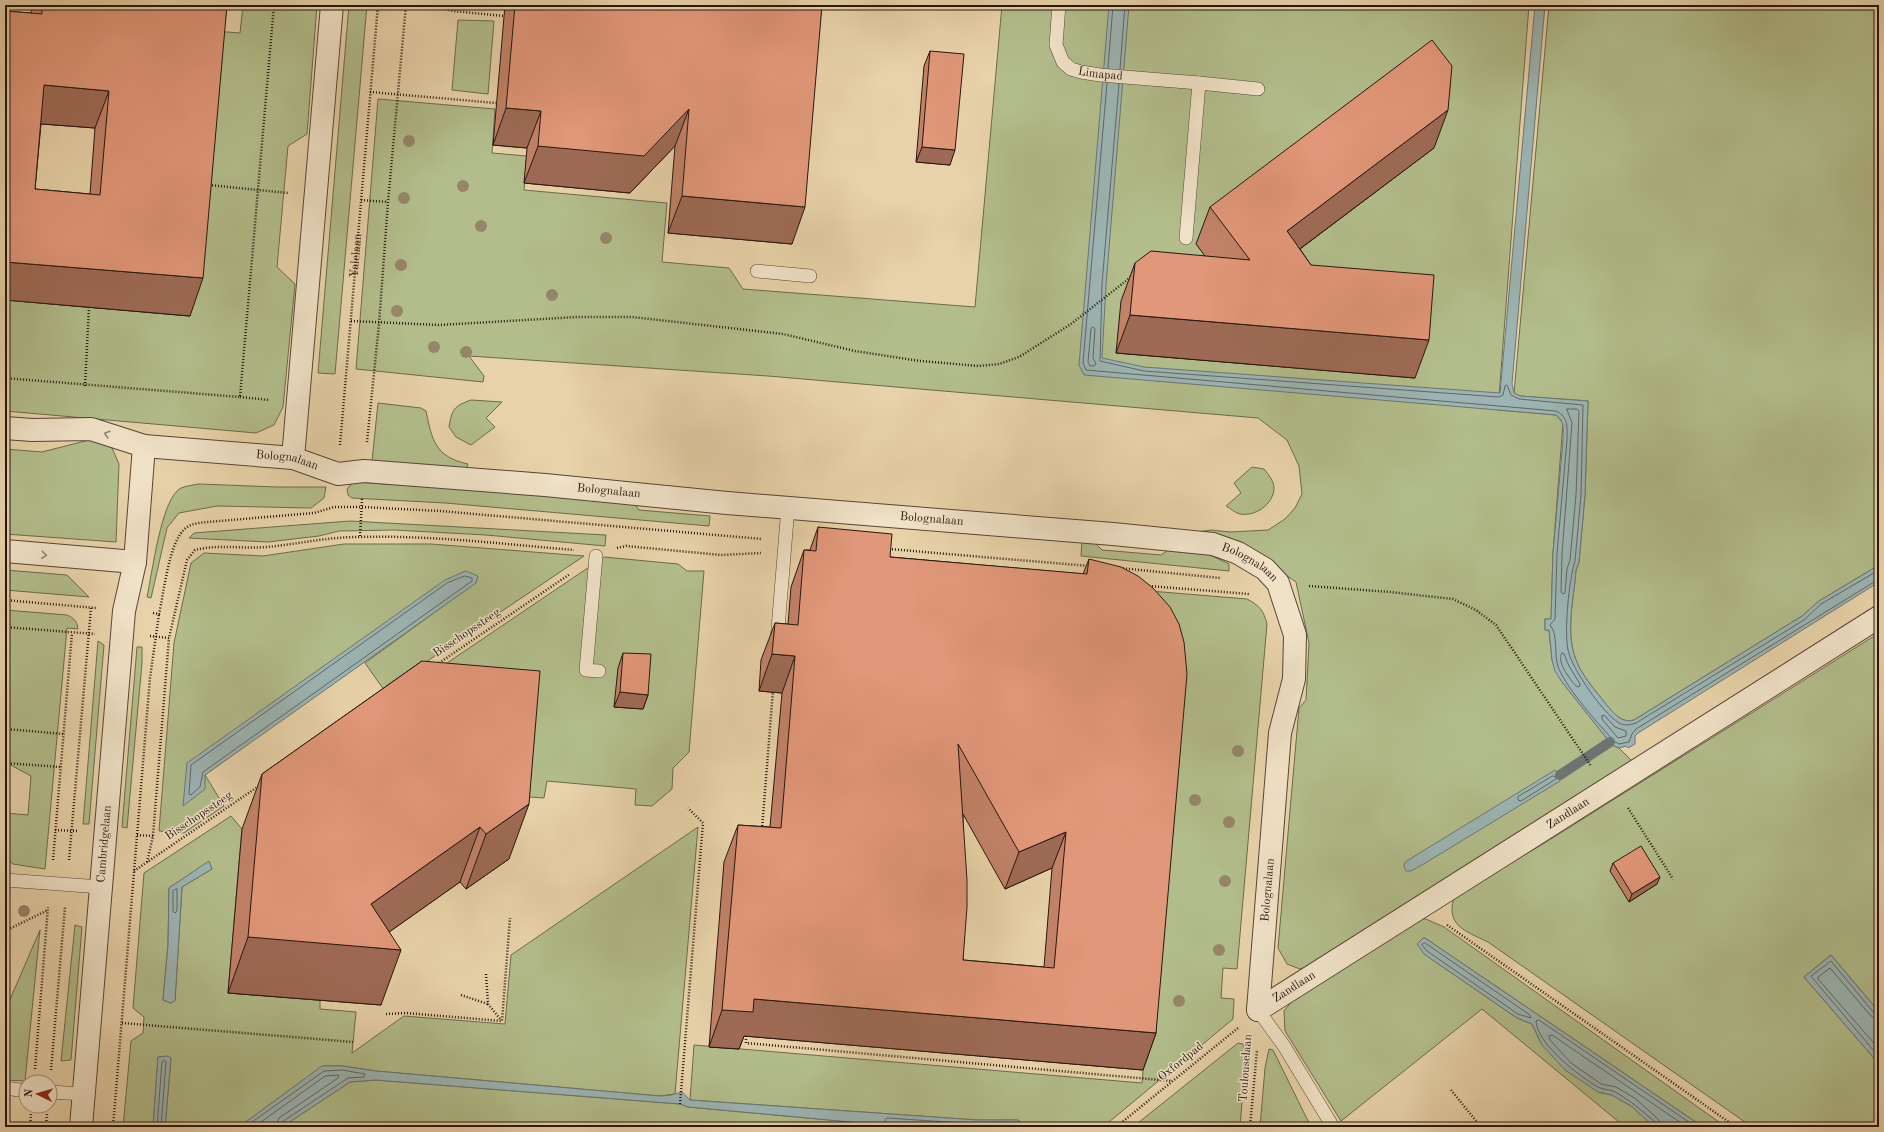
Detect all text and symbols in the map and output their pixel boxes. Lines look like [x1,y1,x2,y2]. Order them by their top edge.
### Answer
street label: Limapad [1077,66,1123,83]
street label: Yalelaan [348,233,364,278]
one-way arrow [103,430,110,439]
street label: Bolognalaan [255,449,320,473]
street label: Bolognalaan [576,482,642,500]
street label: Bolognalaan [899,511,964,528]
street label: Bolognalaan [1220,542,1280,585]
one-way arrow [41,550,47,559]
street label: Bisschopssteeg [431,606,503,660]
street label: Bisschopssteeg [163,789,235,843]
street label: Zandlaan [1545,796,1592,832]
street label: Cambridgelaan [95,804,114,883]
street label: Bolognalaan [1259,857,1277,922]
street label: Zandlaan [1271,969,1318,1005]
street label: Toulouselaan [1238,1033,1254,1102]
street label: Oxfordpad [1156,1040,1206,1084]
north arrow [18,1074,58,1114]
text: N [24,1088,35,1098]

